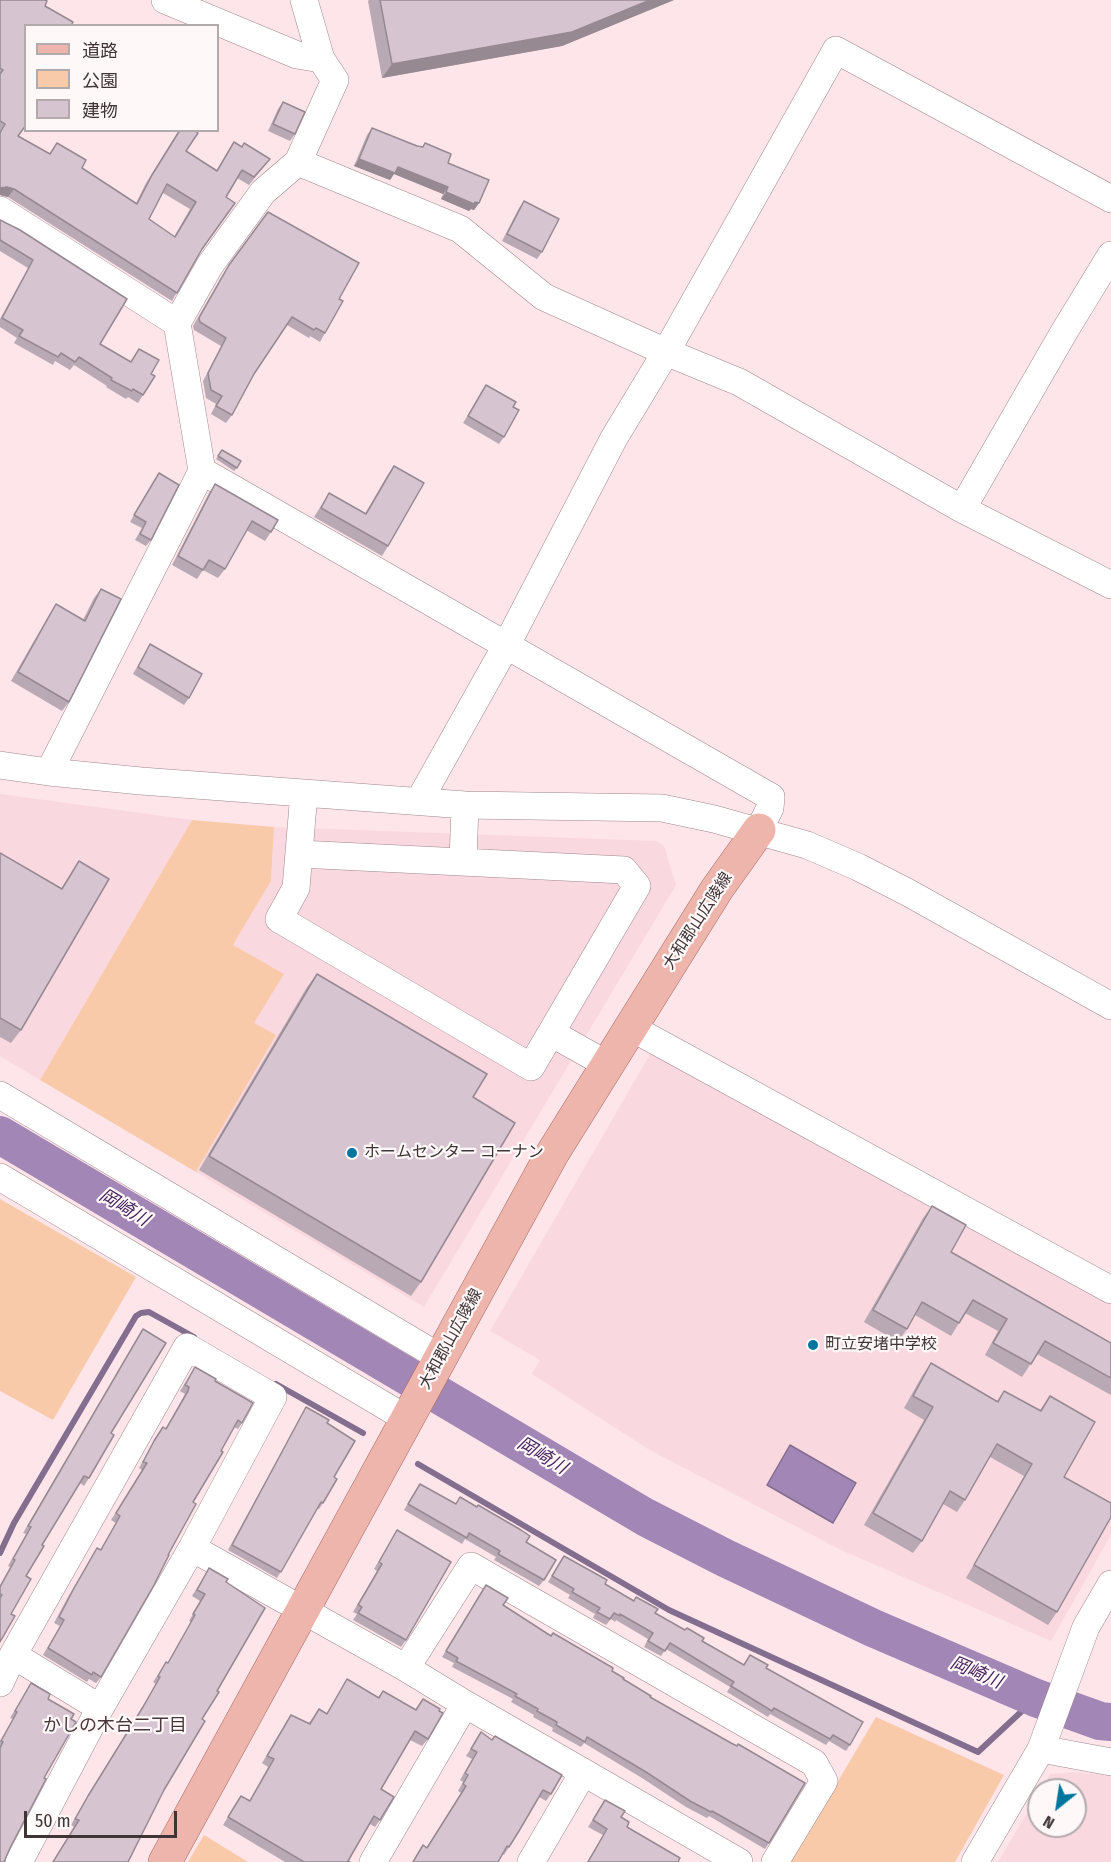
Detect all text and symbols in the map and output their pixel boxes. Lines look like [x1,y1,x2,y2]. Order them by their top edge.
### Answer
legend [24,24,219,132]
text: 道路 [82,40,118,62]
text: 公園 [82,70,118,92]
text: 建物 [82,100,118,122]
street label: 大和郡山広陵線 [659,869,737,973]
place label: ホームセンター コーナン [364,1143,544,1163]
marker: ホームセンター コーナン [345,1146,359,1160]
water label: 岡崎川 [95,1185,153,1231]
street label: 大和郡山広陵線 [415,1285,487,1393]
place label: 町立安堵中学校 [825,1335,937,1355]
marker: 町立安堵中学校 [806,1338,820,1352]
water label: 岡崎川 [513,1433,571,1479]
water label: 岡崎川 [947,1653,1005,1693]
district label: かしの木台二丁目 [43,1715,187,1737]
north arrow [1027,1778,1087,1838]
scale bar [27,1799,180,1837]
text: 50 m [35,1810,71,1832]
text: N [1040,1812,1058,1833]

